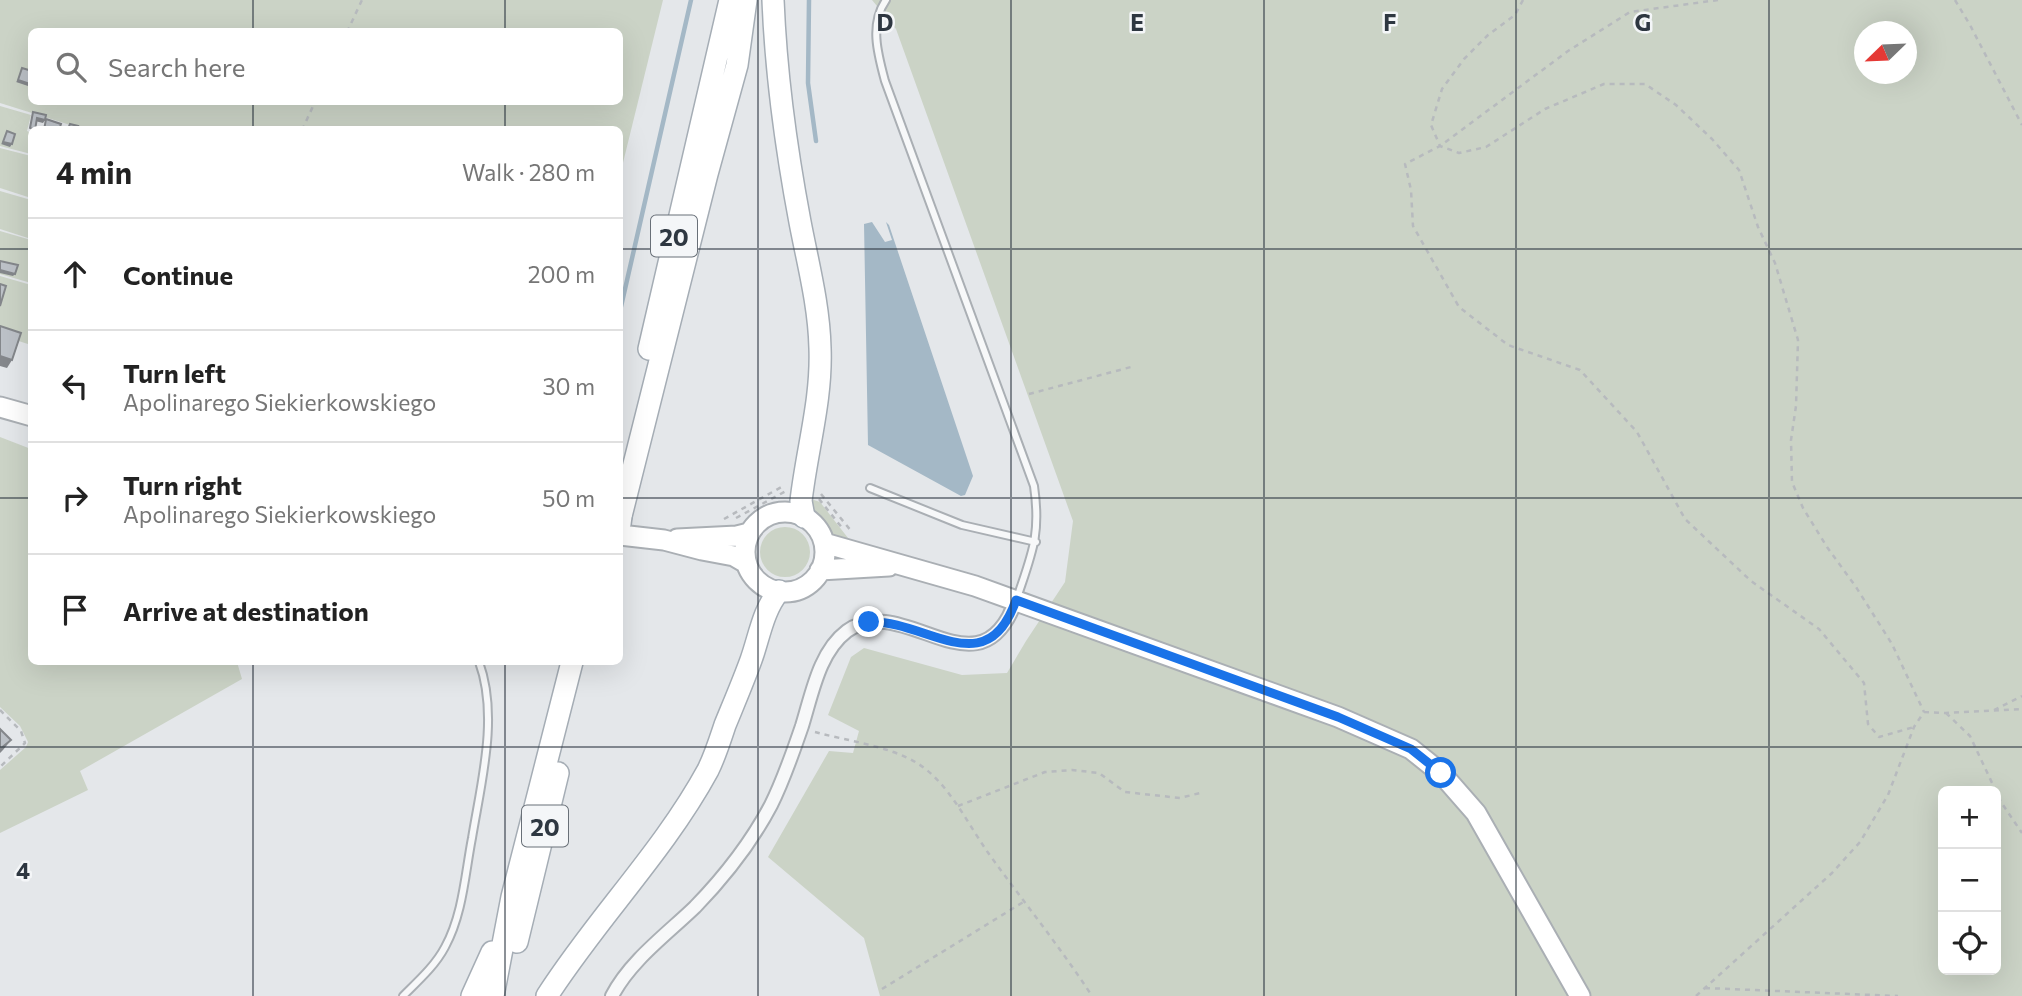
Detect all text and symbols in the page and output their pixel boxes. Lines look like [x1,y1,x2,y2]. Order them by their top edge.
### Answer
text: D [877,8,894,36]
text: E [1130,8,1144,36]
text: F [1383,8,1397,36]
text: G [1635,8,1651,36]
north arrow [1854,21,1917,84]
search box [28,28,623,105]
icon: search [52,48,90,86]
text: Search here [108,51,246,82]
text: 4 min [56,153,132,190]
text: Walk · 280 m [462,158,595,186]
road number: 20 [651,216,697,256]
icon: ahead [56,255,94,293]
text: Continue [123,259,233,290]
text: 200 m [528,260,595,288]
text: Turn left [123,357,226,388]
icon: left [56,367,94,405]
text: 30 m [542,372,595,400]
text: Apolinarego Siekierkowskiego [123,388,436,416]
text: Turn right [123,469,242,500]
icon: right [56,479,94,517]
text: 50 m [542,484,595,512]
text: Apolinarego Siekierkowskiego [123,500,436,528]
icon: arrive [56,591,94,629]
text: Arrive at destination [123,595,369,626]
route end [853,606,884,637]
route start [1425,757,1456,788]
map controls [1938,786,2001,975]
button: + [1938,786,2001,849]
road number: 20 [522,806,568,846]
button: − [1938,849,2001,912]
text: 4 [16,856,30,884]
button: locate [1938,912,2001,975]

